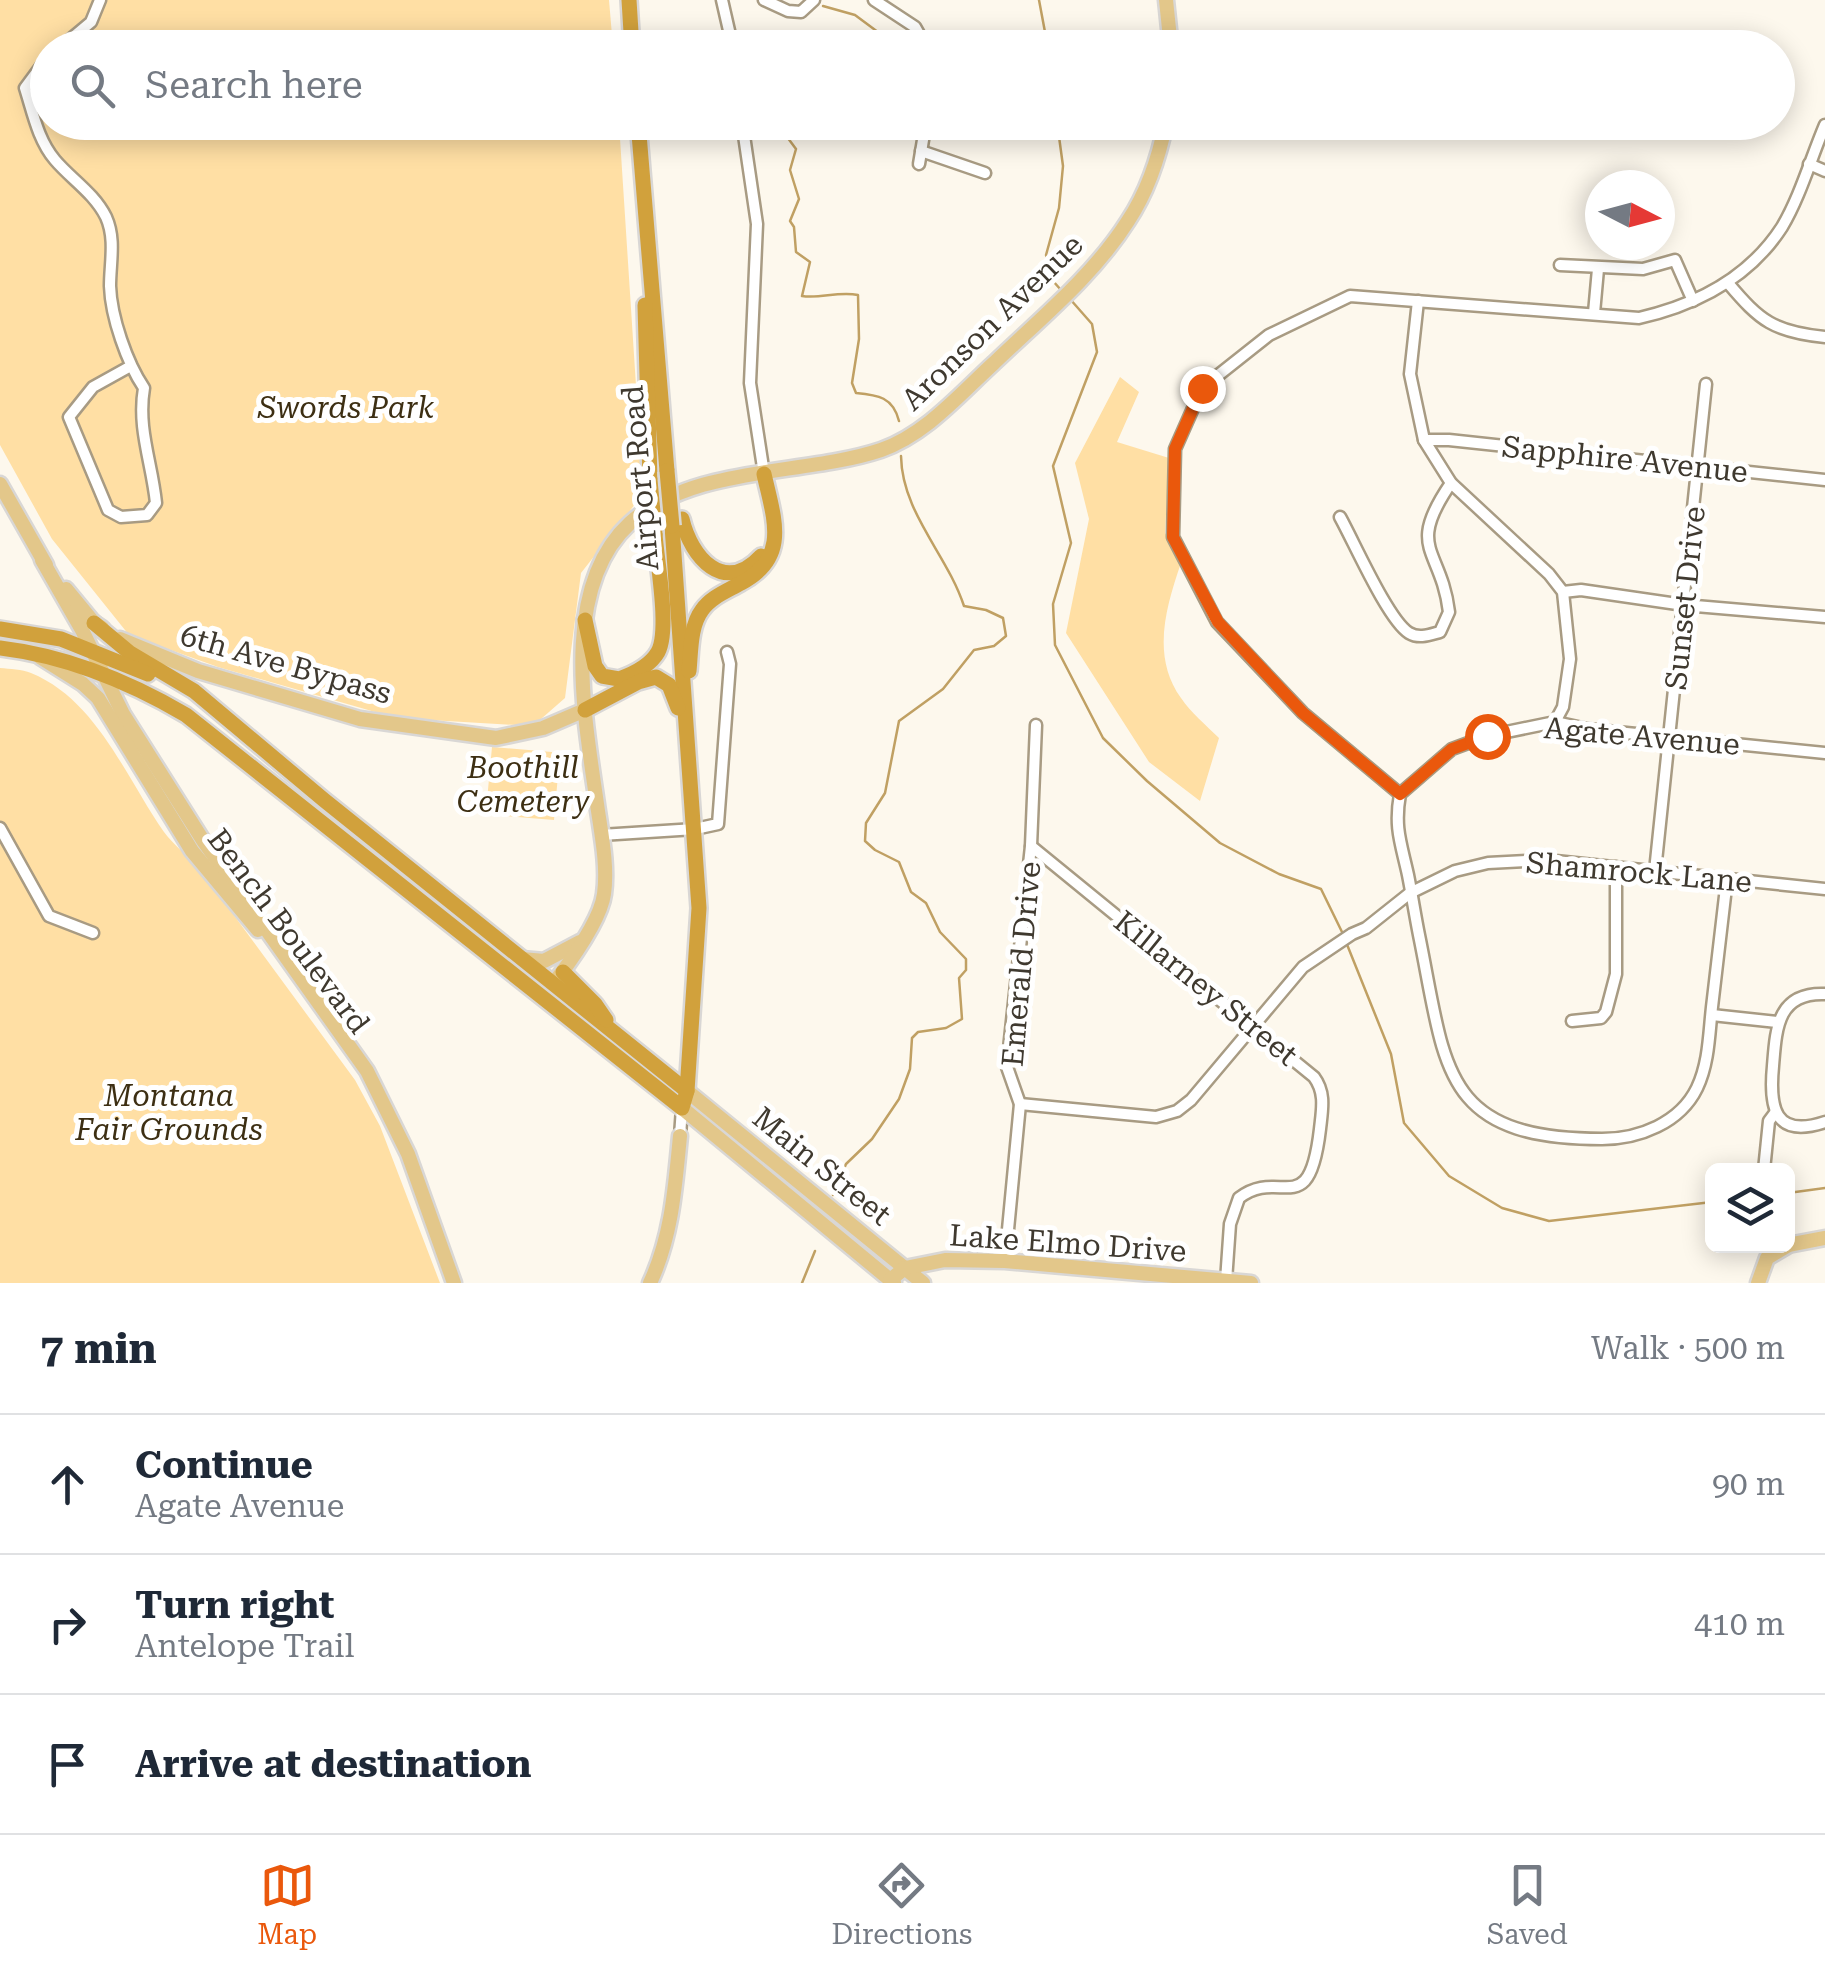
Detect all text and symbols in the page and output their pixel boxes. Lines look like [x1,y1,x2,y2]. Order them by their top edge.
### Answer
search box [30,30,1795,140]
icon: search [65,58,120,113]
text: Search here [145,63,363,107]
north arrow [1585,170,1675,260]
street label: Aronson Avenue [894,227,1090,417]
route end [1180,366,1226,412]
street label: Airport Road [614,384,666,572]
park label: Swords Park [257,390,435,425]
street label: Sapphire Avenue [1500,429,1750,489]
street label: Sunset Drive [1658,504,1712,692]
street label: 6th Ave Bypass [177,617,395,711]
street label: Agate Avenue [1543,710,1741,762]
route start [1465,714,1511,760]
park label: Boothill Cemetery [457,750,590,819]
street label: Bench Boulevard [201,822,377,1040]
street label: Shamrock Lane [1525,845,1753,899]
street label: Emerald Drive [995,860,1047,1068]
street label: Killarney Street [1107,903,1305,1073]
park label: Montana Fair Grounds [74,1078,263,1147]
street label: Main Street [746,1100,898,1232]
map controls [1705,1163,1795,1253]
button: layers [1705,1163,1795,1253]
street label: Lake Elmo Drive [948,1217,1188,1269]
text: 7 min [40,1324,157,1373]
text: Walk · 500 m [1591,1329,1785,1367]
text: Continue [135,1443,313,1487]
icon: ahead [40,1457,95,1512]
text: 90 m [1712,1465,1785,1503]
text: Agate Avenue [135,1487,344,1525]
text: Turn right [135,1583,334,1627]
icon: right [40,1597,95,1652]
text: 410 m [1694,1605,1785,1643]
text: Antelope Trail [135,1627,354,1665]
icon: arrive [40,1737,95,1792]
text: Arrive at destination [135,1742,531,1786]
tab: Map [257,1858,317,1951]
tab: Directions [831,1858,972,1951]
tab: Saved [1487,1858,1568,1951]

